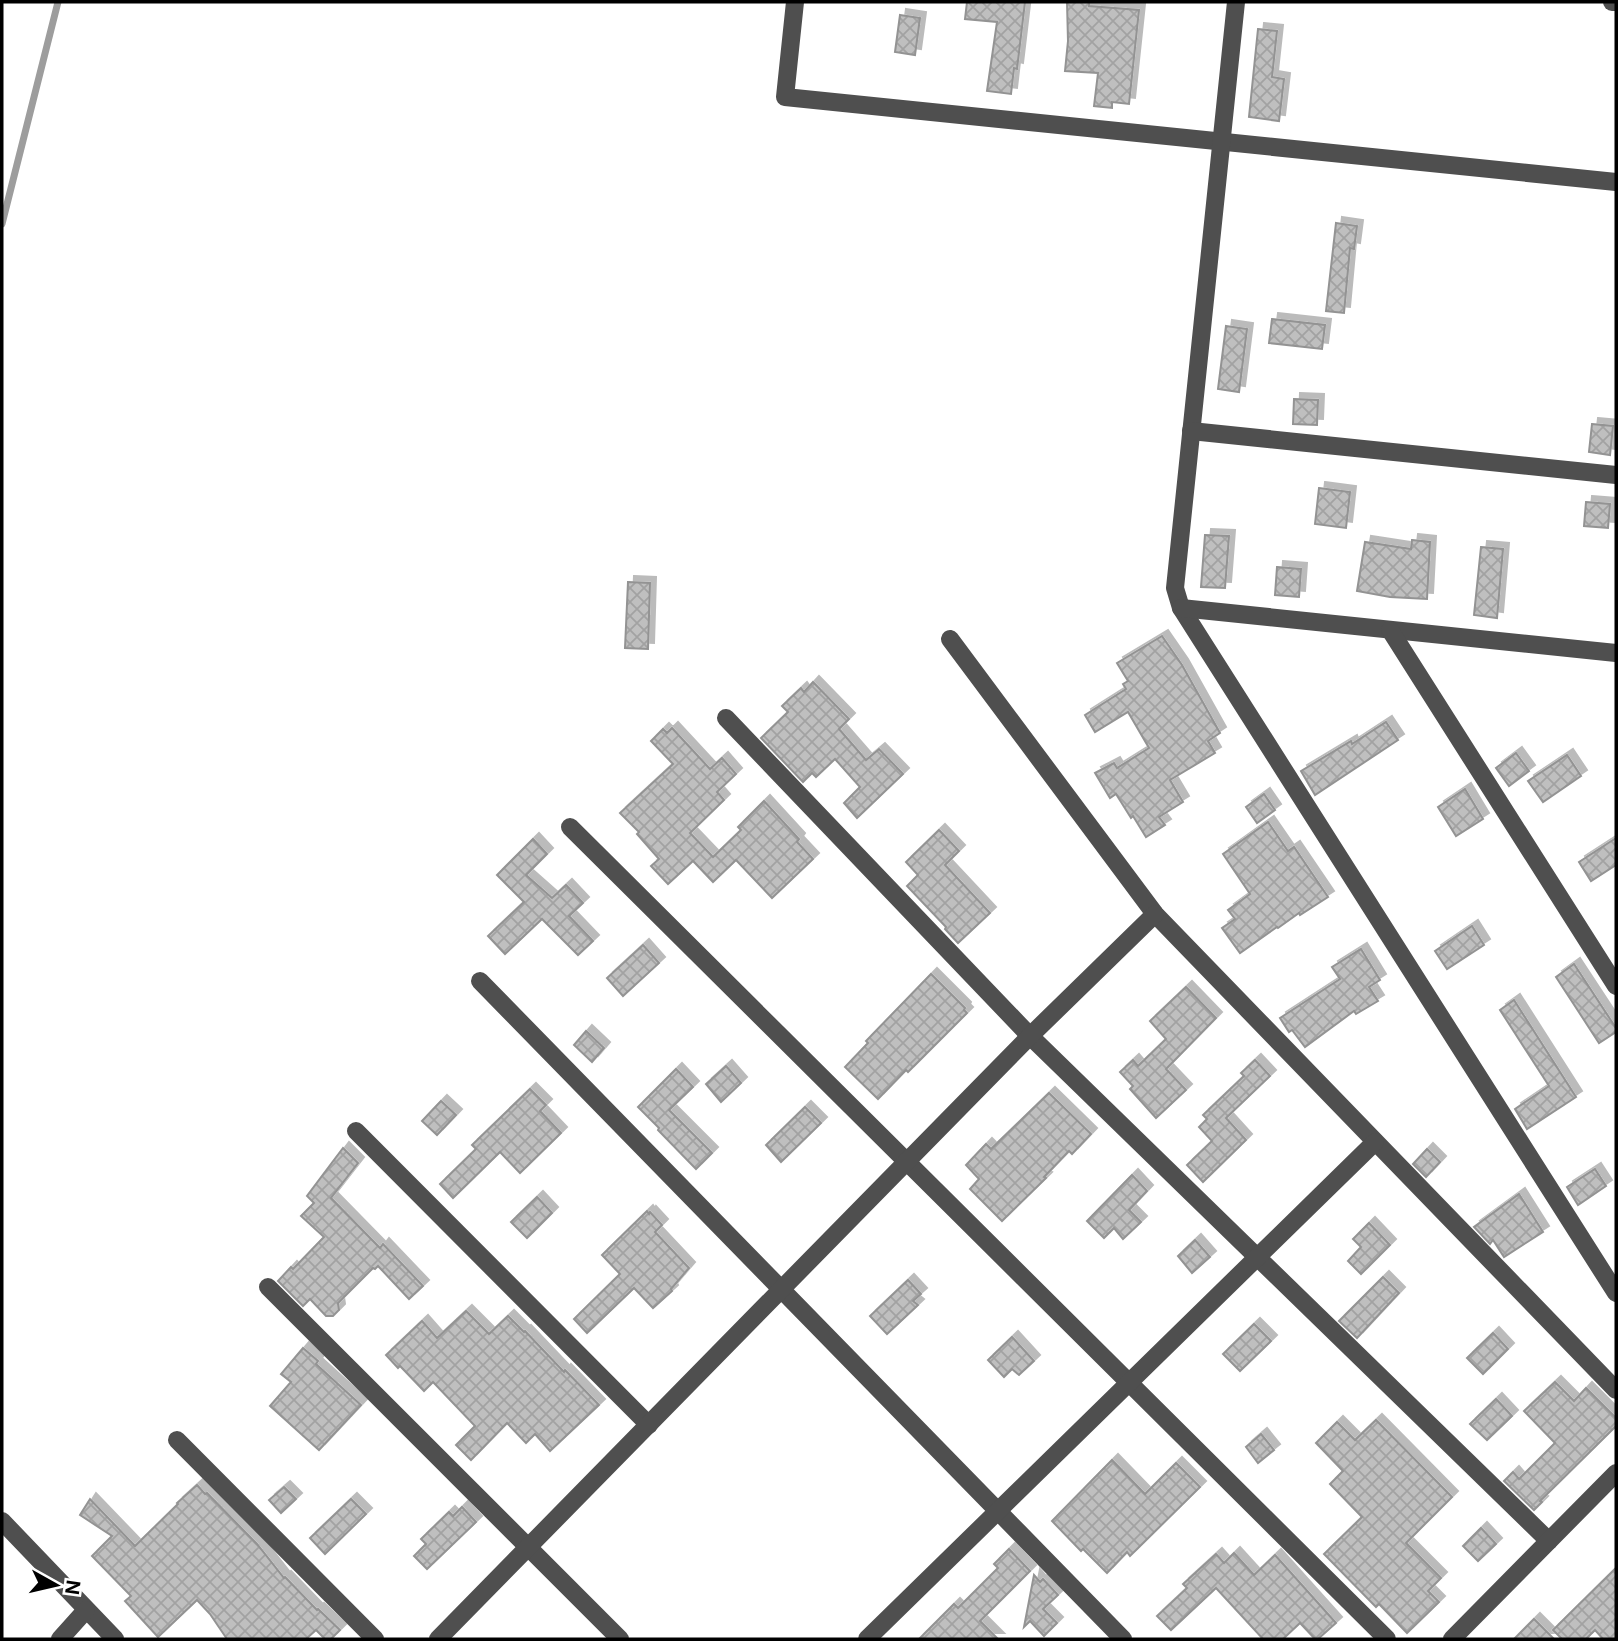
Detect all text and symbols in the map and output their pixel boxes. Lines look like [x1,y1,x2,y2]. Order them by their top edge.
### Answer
north arrow [21,1550,91,1620]
text: N [60,1579,85,1596]

